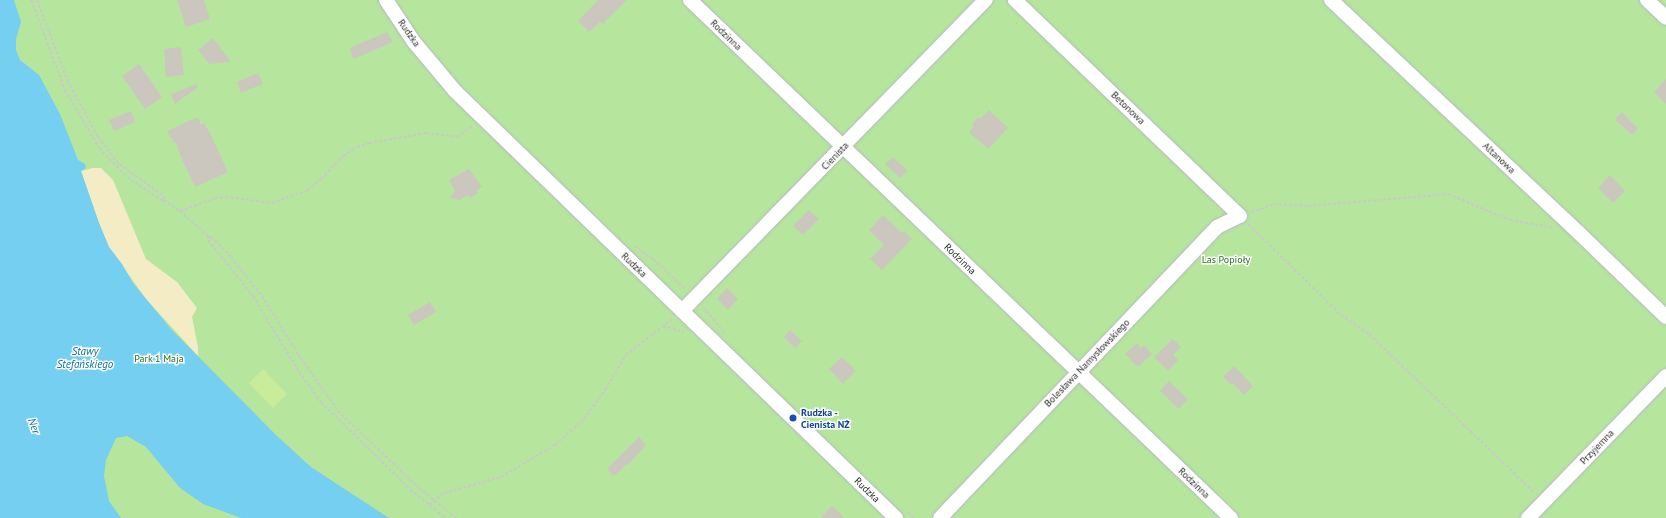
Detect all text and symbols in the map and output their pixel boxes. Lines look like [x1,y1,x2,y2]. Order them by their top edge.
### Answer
street label: Rudzka [395,17,423,49]
street label: Rodzinna [708,17,744,53]
street label: Betonowa [1109,89,1147,127]
street label: Cienista [819,140,851,172]
street label: Altanowa [1480,140,1518,176]
street label: Rodzinna [942,241,978,277]
street label: Rudzka [619,250,649,280]
park label: Las Popioły [1202,254,1250,266]
street label: Bolesława Namysłowskiego [1042,316,1132,410]
water label: Stawy Stefańskiego [57,345,113,371]
park label: Park 1 Maja [134,353,184,365]
place label: Rudzka - Cienista NŻ [801,406,850,430]
marker: Rudzka - Cienista NŻ [788,413,798,423]
water label: Ner [25,416,43,436]
street label: Przyjemna [1577,427,1617,467]
street label: Rodzinna [1176,465,1212,501]
street label: Rudzka [852,475,882,505]

